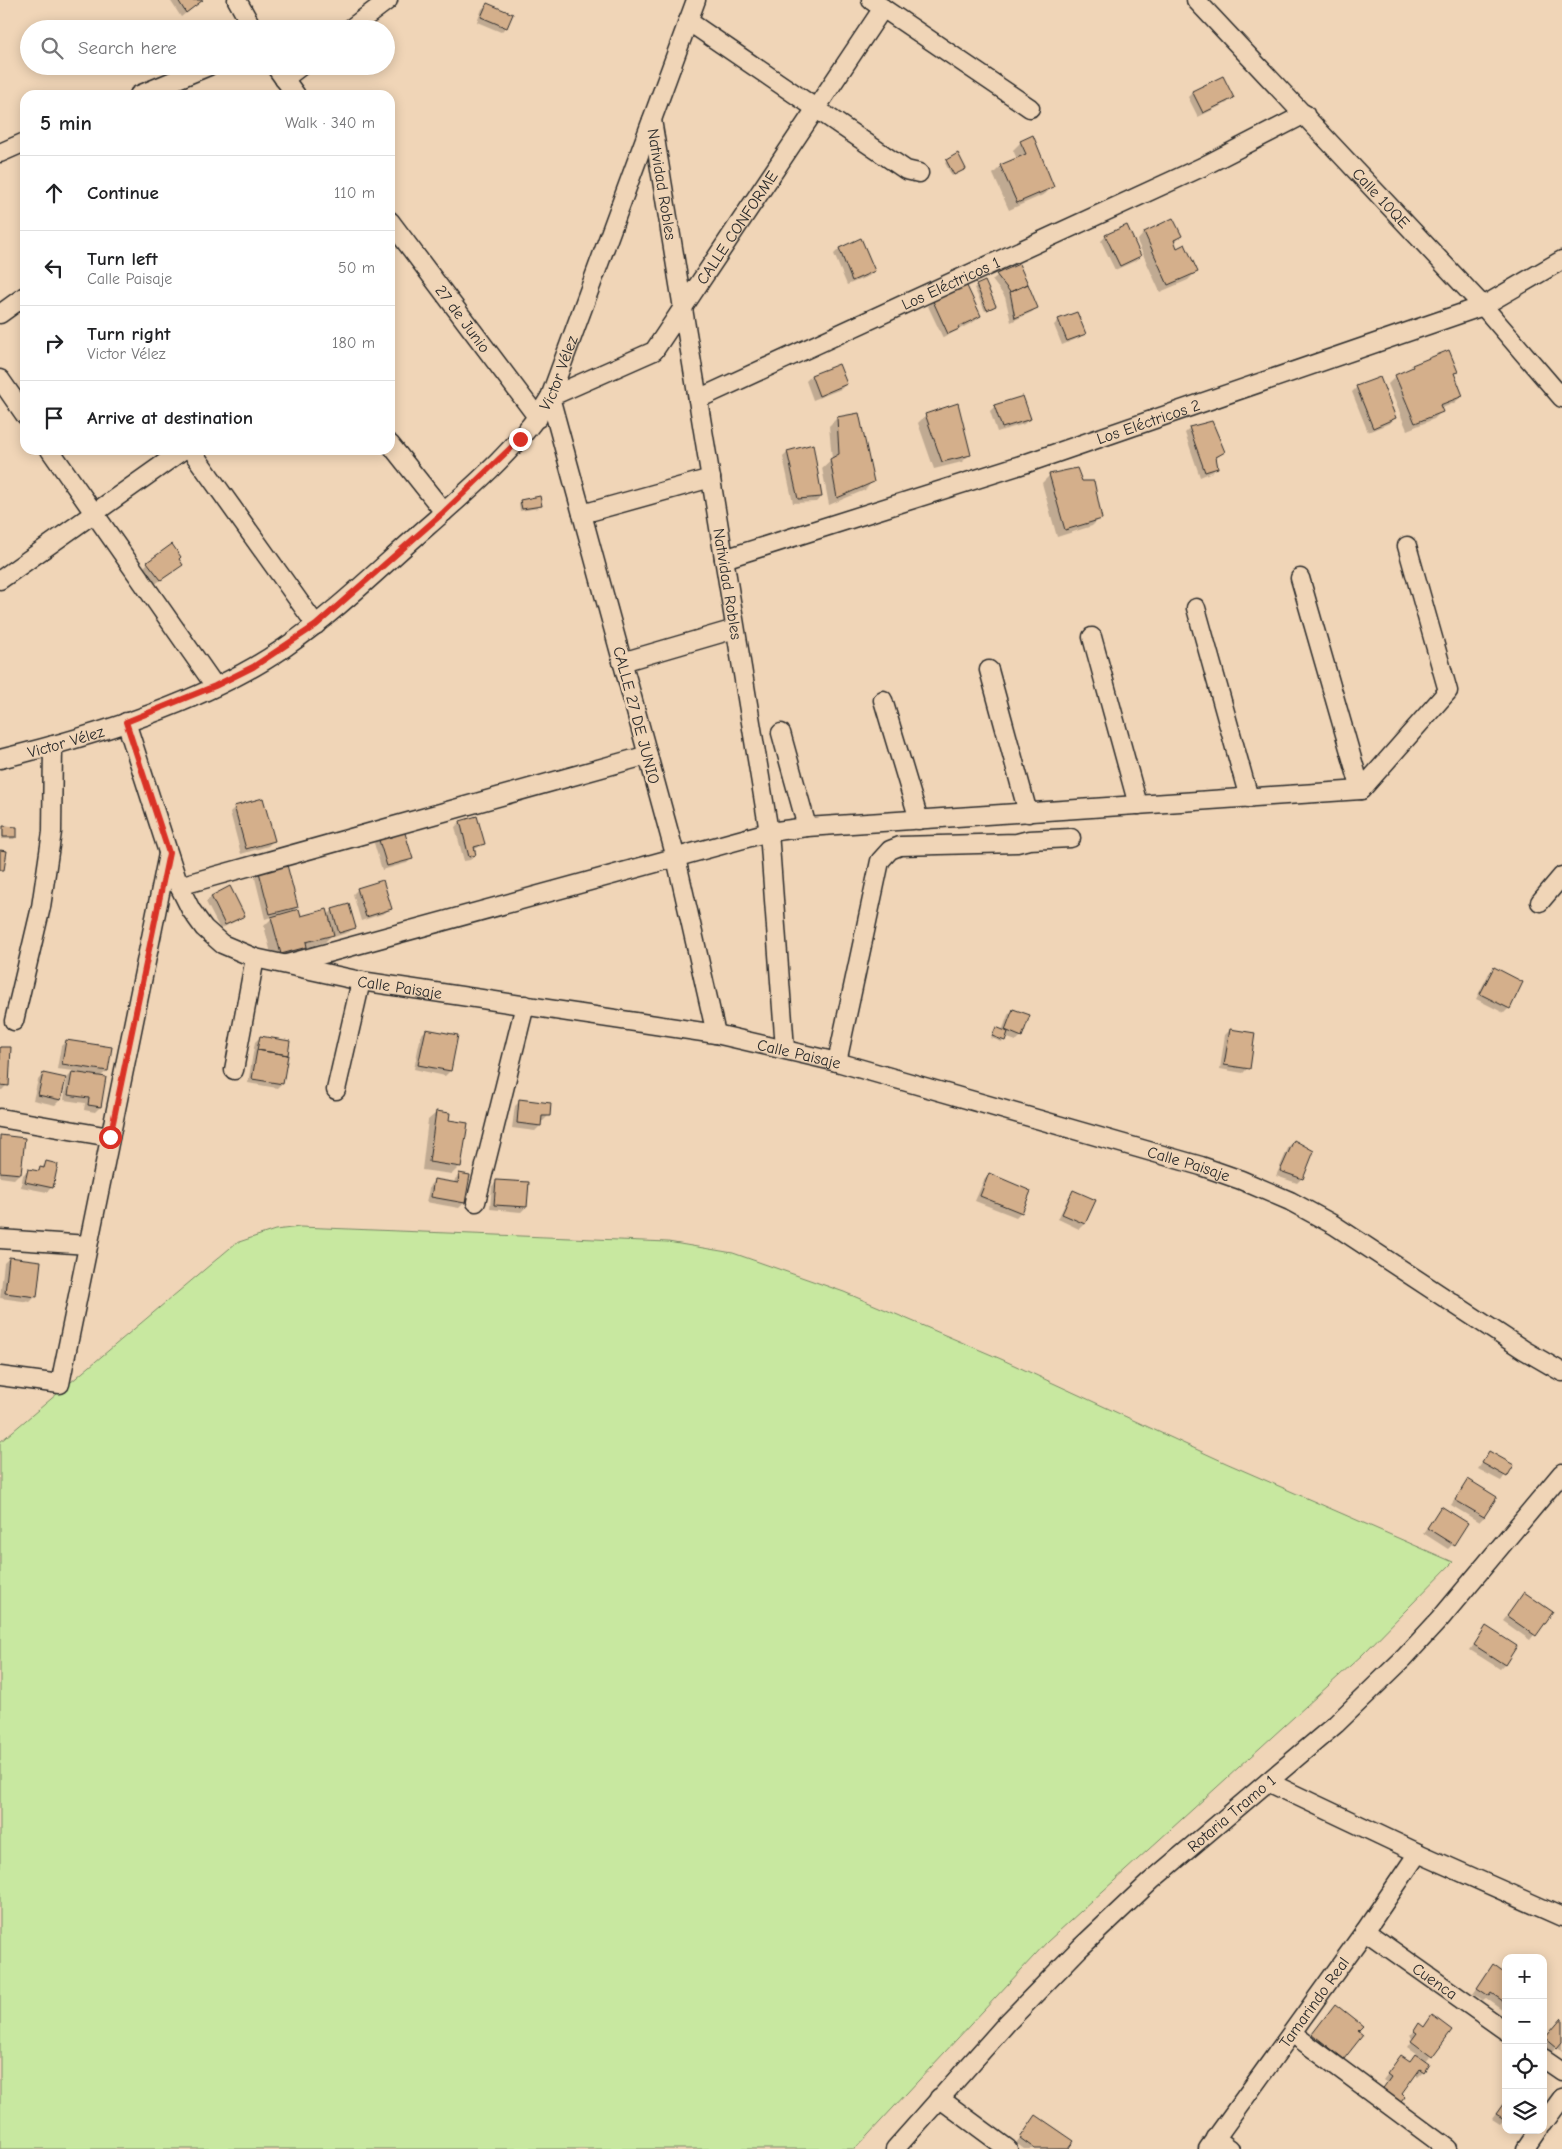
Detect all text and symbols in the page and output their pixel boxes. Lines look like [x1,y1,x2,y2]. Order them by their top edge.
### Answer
search box [20,20,395,75]
icon: search [38,34,66,62]
text: Search here [78,37,177,59]
text: 5 min [40,111,92,135]
text: Walk · 340 m [285,114,375,132]
street label: Natividad Robles [644,127,680,242]
street label: Calle 10QE [1348,165,1413,232]
street label: CALLE CONFORME [693,167,782,288]
icon: ahead [40,179,68,207]
text: Continue [87,182,159,204]
text: 110 m [334,184,375,202]
text: Turn left [87,248,158,270]
street label: Los Eléctricos 1 [899,253,1003,314]
icon: left [40,254,68,282]
text: 50 m [338,259,375,277]
text: Calle Paisaje [87,270,172,288]
street label: 27 de Junio [431,282,494,356]
text: Turn right [87,323,171,345]
icon: right [40,329,68,357]
street label: Victor Vélez [536,333,582,414]
text: 180 m [332,334,375,352]
text: Victor Vélez [87,345,166,363]
street label: Los Eléctricos 2 [1094,396,1203,448]
icon: arrive [40,404,68,432]
text: Arrive at destination [87,407,253,429]
route end [509,428,532,451]
street label: Natividad Robles [709,527,745,641]
street label: CALLE 27 DE JUNIO [609,645,663,786]
street label: Victor Vélez [26,723,106,762]
street label: Calle Paisaje [356,973,443,1003]
street label: Calle Paisaje [755,1036,842,1073]
route start [99,1126,122,1149]
street label: Calle Paisaje [1145,1143,1232,1185]
street label: Rotaria Tramo 1 [1184,1771,1279,1856]
street label: Tamarindo Real [1276,1954,1353,2051]
map controls [1502,1954,1547,2134]
button: + [1502,1954,1547,1999]
street label: Cuenca [1409,1960,1461,2004]
button: − [1502,1999,1547,2044]
button: locate [1502,2044,1547,2089]
button: layers [1502,2089,1547,2134]

